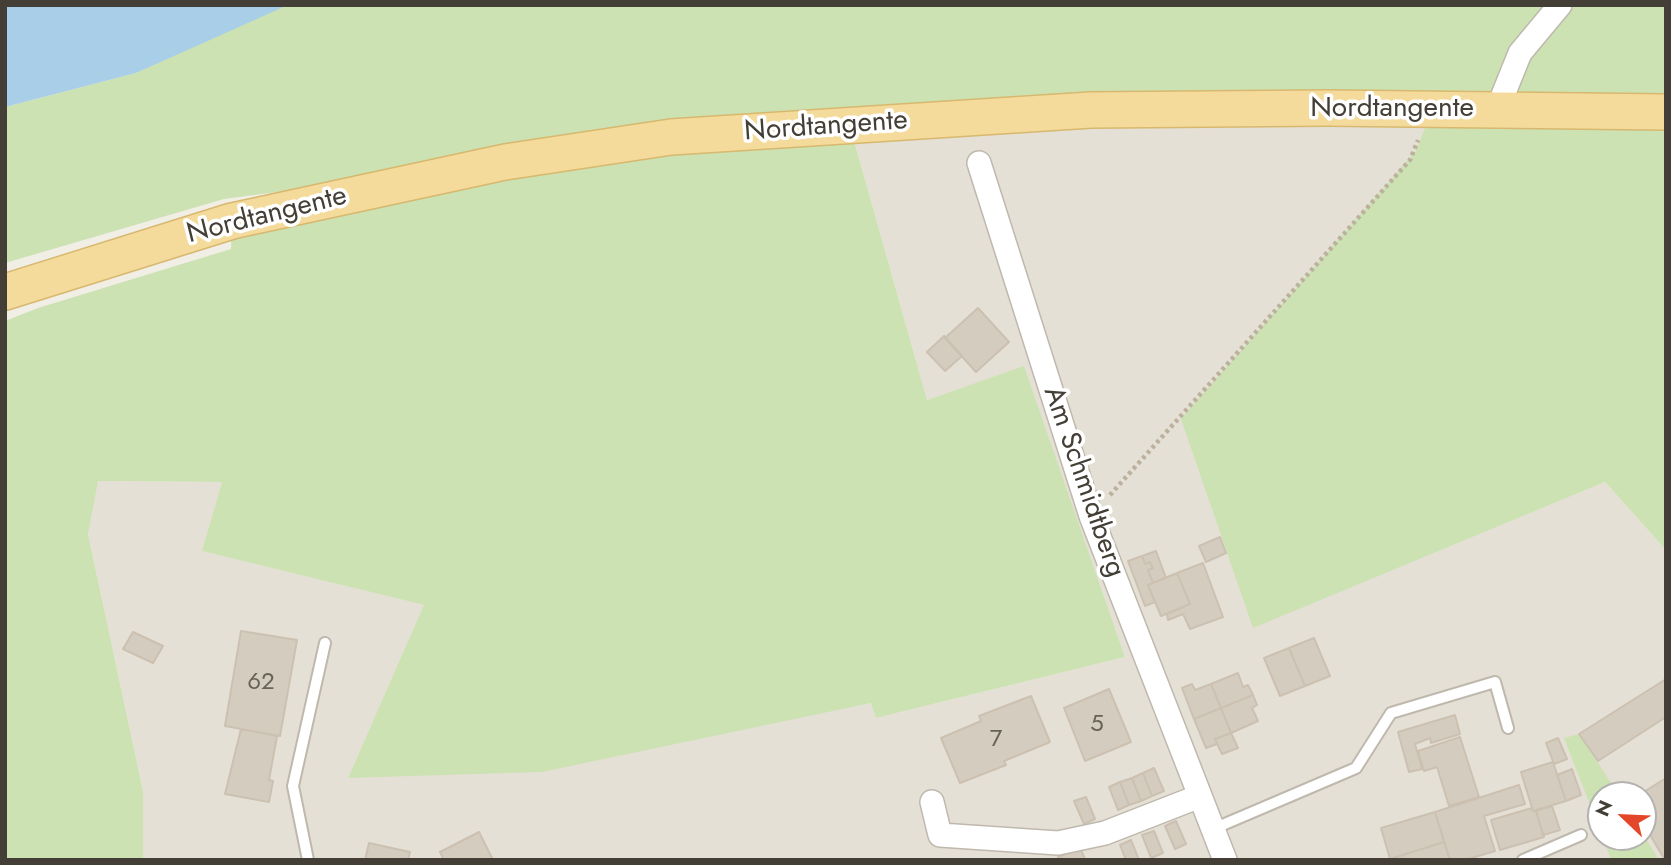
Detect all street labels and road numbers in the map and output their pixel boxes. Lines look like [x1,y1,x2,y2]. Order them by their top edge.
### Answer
street label: Nordtangente [1310,92,1474,126]
street label: Nordtangente [743,105,909,149]
street label: Nordtangente [184,180,350,252]
street label: Am Schmidtberg [1035,382,1131,582]

